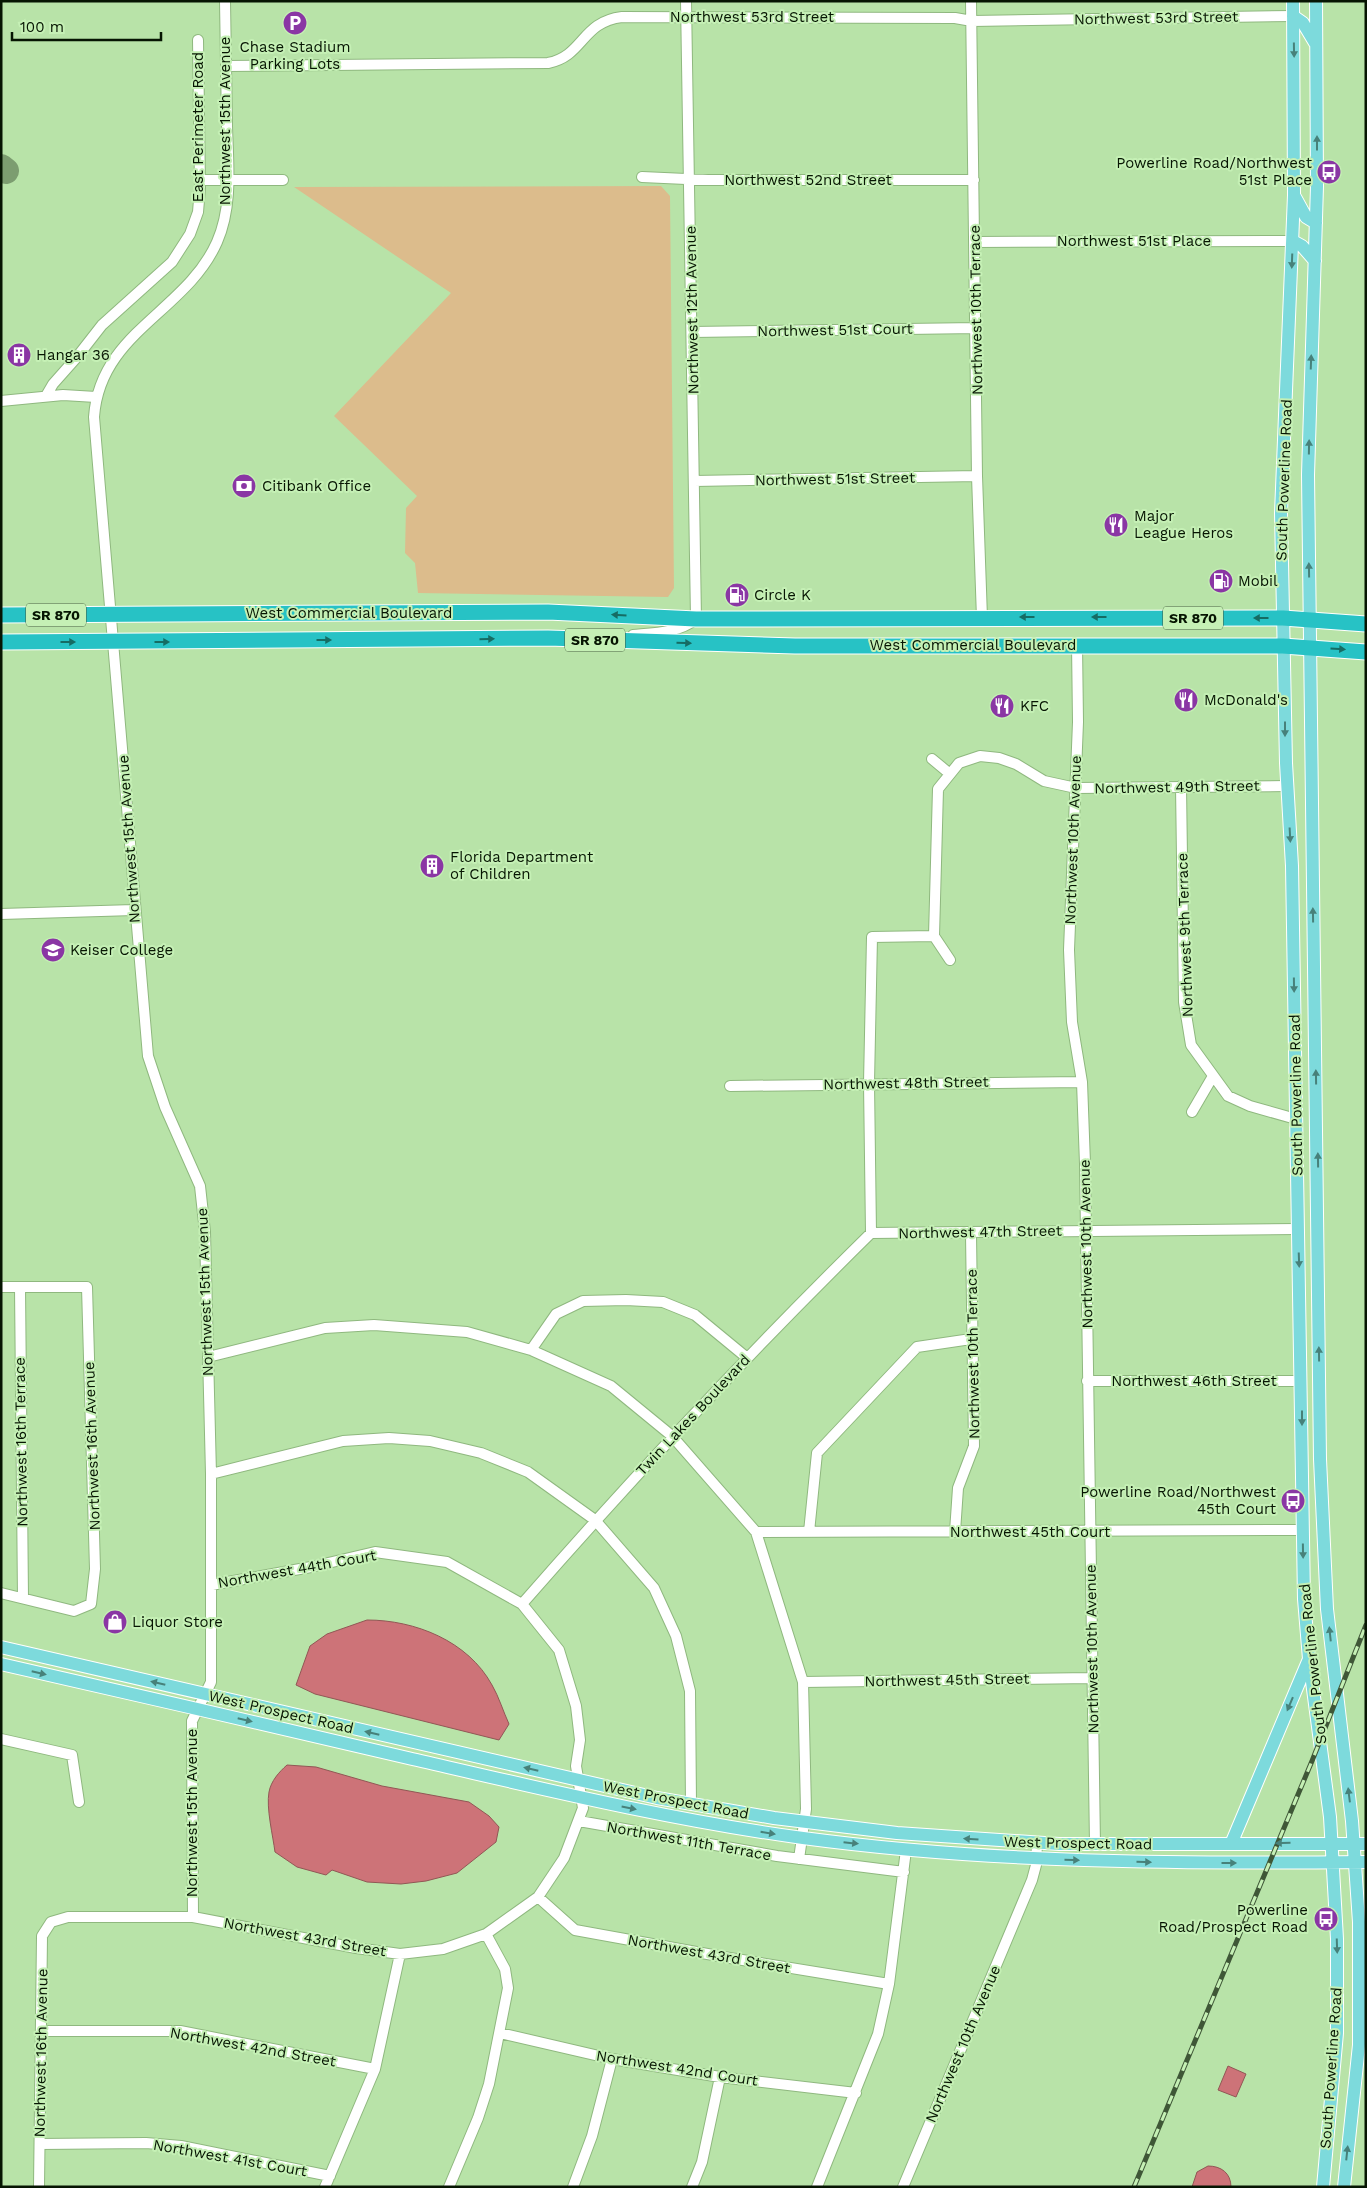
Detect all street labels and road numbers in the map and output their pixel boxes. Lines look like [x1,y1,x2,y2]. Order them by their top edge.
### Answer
street label: Northwest 53rd Street [670,8,835,26]
street label: Northwest 53rd Street [1074,8,1239,28]
street label: Northwest 15th Avenue [216,37,234,205]
street label: East Perimeter Road [189,52,207,202]
street label: Northwest 52nd Street [724,171,893,189]
street label: Northwest 12th Avenue [682,225,702,395]
street label: Northwest 10th Terrace [966,225,986,395]
street label: Northwest 51st Place [1057,232,1211,250]
street label: Northwest 51st Court [757,320,914,340]
street label: South Powerline Road [1272,399,1296,561]
street label: Northwest 51st Street [755,469,916,489]
road number: SR 870 [26,604,86,626]
street label: West Commercial Boulevard [246,604,452,622]
road number: SR 870 [1163,606,1223,630]
road number: SR 870 [565,628,625,652]
street label: West Commercial Boulevard [870,636,1076,654]
street label: Northwest 15th Avenue [114,754,144,924]
street label: Northwest 10th Avenue [1061,755,1085,925]
street label: Northwest 49th Street [1094,777,1261,797]
street label: Northwest 9th Terrace [1173,853,1197,1017]
street label: South Powerline Road [1286,1014,1306,1176]
street label: Northwest 48th Street [823,1073,990,1093]
street label: Northwest 10th Avenue [1076,1159,1096,1329]
street label: Northwest 15th Avenue [193,1207,217,1377]
street label: Northwest 47th Street [898,1222,1063,1242]
street label: Northwest 10th Terrace [963,1269,983,1439]
street label: Twin Lakes Boulevard [632,1351,754,1479]
street label: Northwest 16th Terrace [11,1357,31,1527]
street label: Northwest 16th Avenue [80,1361,104,1531]
street label: Northwest 46th Street [1111,1372,1277,1390]
street label: Northwest 45th Court [950,1523,1111,1541]
street label: Northwest 44th Court [216,1546,378,1592]
street label: Northwest 10th Avenue [1082,1564,1102,1734]
street label: South Powerline Road [1296,1583,1330,1745]
street label: Northwest 45th Street [864,1670,1030,1690]
street label: West Prospect Road [207,1687,355,1737]
street label: Northwest 15th Avenue [183,1729,201,1897]
street label: West Prospect Road [602,1777,750,1823]
street label: Northwest 11th Terrace [605,1818,773,1864]
street label: West Prospect Road [1004,1833,1152,1853]
street label: Northwest 43rd Street [222,1914,388,1960]
street label: Northwest 43rd Street [626,1931,792,1977]
street label: Northwest 10th Avenue [922,1963,1004,2125]
street label: Northwest 16th Avenue [31,1968,51,2138]
street label: South Powerline Road [1316,1987,1346,2149]
street label: Northwest 42nd Street [169,2024,338,2071]
street label: Northwest 42nd Court [595,2046,760,2090]
street label: Northwest 41st Court [152,2136,309,2181]

